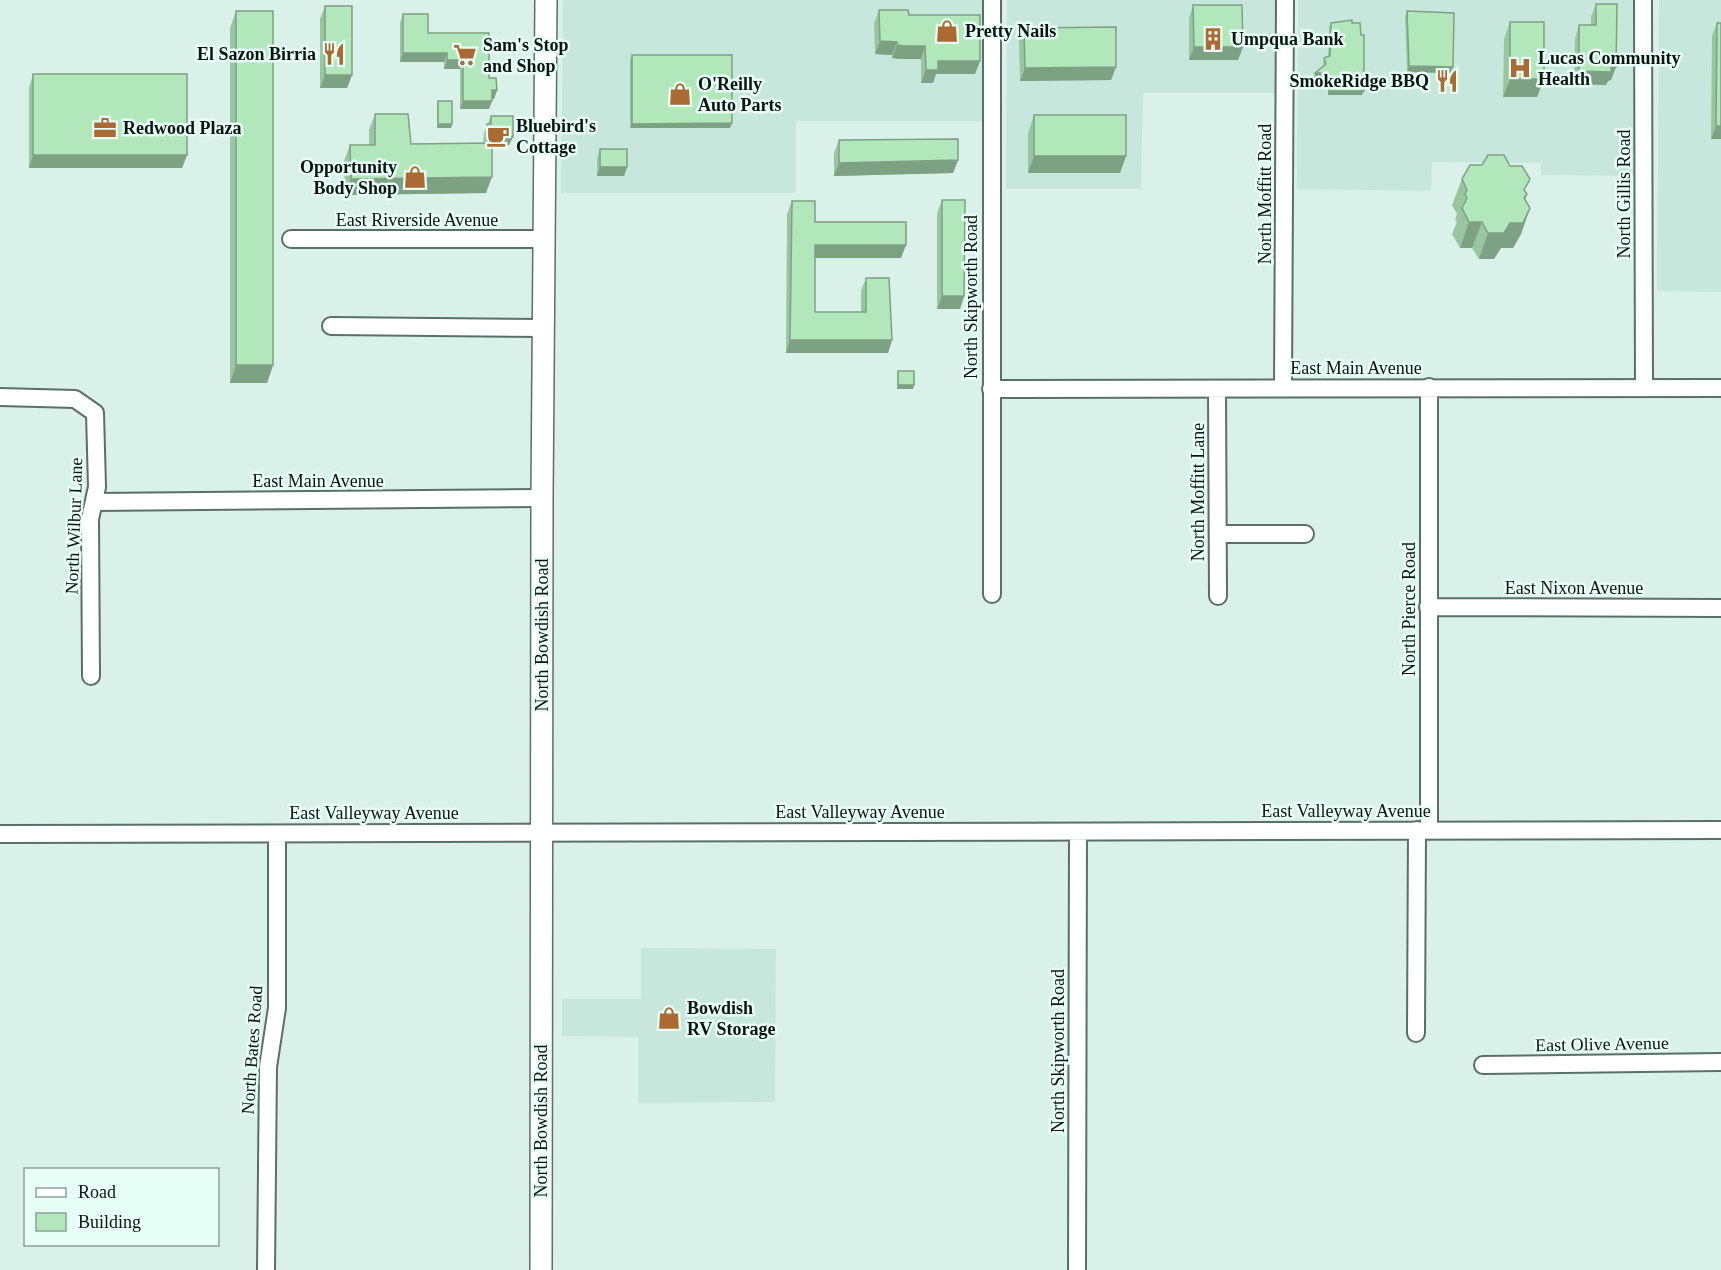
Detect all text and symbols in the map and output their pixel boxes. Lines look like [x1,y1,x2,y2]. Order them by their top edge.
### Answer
shop icon: Pretty Nails [934,18,960,44]
place label: Pretty Nails [965,21,1056,41]
building icon: Umpqua Bank [1200,26,1226,52]
place label: Umpqua Bank [1231,29,1344,49]
place label: Sam's Stop and Shop [483,35,569,76]
restaurant icon: El Sazon Birria [321,41,347,67]
supermarket icon: Sam's Stop and Shop [452,42,478,68]
place label: El Sazon Birria [197,44,316,64]
place label: Lucas Community Health [1538,48,1681,89]
hospital icon: Lucas Community Health [1507,55,1533,81]
restaurant icon: SmokeRidge BBQ [1434,68,1460,94]
place label: SmokeRidge BBQ [1289,71,1429,91]
place label: O'Reilly Auto Parts [698,74,782,115]
shop icon: O'Reilly Auto Parts [667,81,693,107]
office icon: Redwood Plaza [92,115,118,141]
place label: Bluebird's Cottage [516,116,596,157]
place label: Redwood Plaza [123,118,242,138]
cafe icon: Bluebird's Cottage [485,123,511,149]
street label: North Moffitt Road [1255,124,1275,264]
street label: North Gillis Road [1614,130,1634,259]
place label: Opportunity Body Shop [300,157,397,198]
shop icon: Opportunity Body Shop [402,164,428,190]
street label: East Riverside Avenue [336,210,498,230]
street label: North Skipworth Road [961,215,981,379]
street label: East Main Avenue [1290,358,1422,378]
street label: North Moffitt Lane [1188,423,1208,561]
street label: North Wilbur Lane [62,457,86,595]
street label: East Main Avenue [252,471,384,491]
street label: North Pierce Road [1399,542,1419,676]
street label: North Bowdish Road [532,559,552,712]
street label: East Nixon Avenue [1505,578,1643,598]
street label: East Valleyway Avenue [1261,801,1431,821]
street label: East Valleyway Avenue [775,802,945,822]
street label: East Valleyway Avenue [289,803,459,823]
street label: North Skipworth Road [1048,969,1068,1133]
street label: North Bates Road [238,985,266,1115]
place label: Bowdish RV Storage [687,998,776,1039]
shop icon: Bowdish RV Storage [656,1005,682,1031]
street label: East Olive Avenue [1535,1033,1669,1055]
street label: North Bowdish Road [531,1045,551,1198]
legend [24,1168,219,1246]
text: Road [78,1182,116,1202]
text: Building [78,1212,141,1232]

